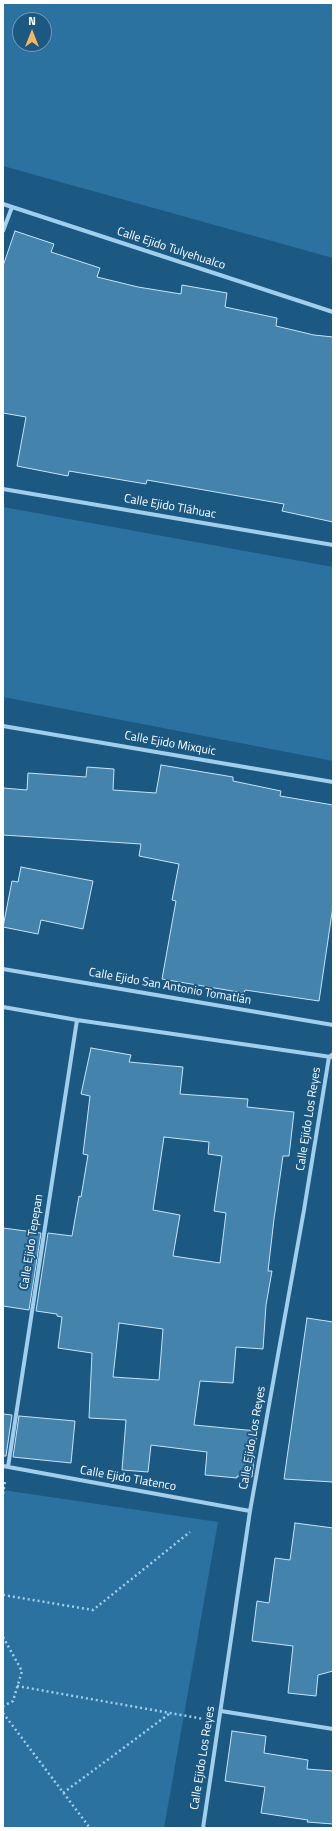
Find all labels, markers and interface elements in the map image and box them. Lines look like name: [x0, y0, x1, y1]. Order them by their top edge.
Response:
north arrow: [12, 12, 52, 52]
text: N: [28, 13, 36, 29]
street label: Calle Ejido Tulyehualco: [115, 225, 227, 273]
street label: Calle Ejido Tláhuac: [123, 492, 217, 522]
street label: Calle Ejido Mixquic: [123, 729, 217, 759]
street label: Calle Ejido San Antonio Tomatlán: [88, 966, 252, 1008]
street label: Calle Ejido Los Reyes: [294, 1066, 324, 1172]
street label: Calle Ejido Tepepan: [17, 1193, 47, 1291]
street label: Calle Ejido Los Reyes: [237, 1385, 269, 1491]
street label: Calle Ejido Tlatenco: [79, 1463, 177, 1495]
street label: Calle Ejido Los Reyes: [188, 1705, 218, 1811]

